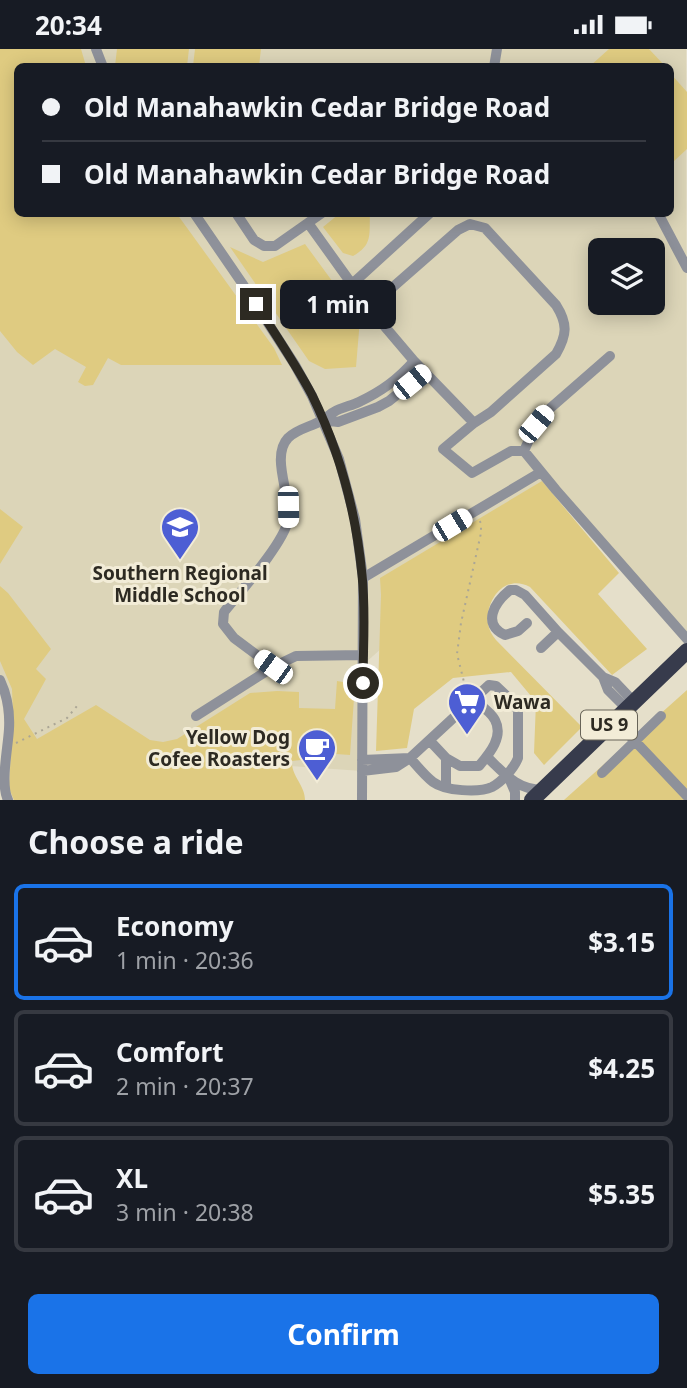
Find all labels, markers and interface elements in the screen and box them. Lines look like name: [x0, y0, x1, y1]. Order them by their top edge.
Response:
text: 20:34: [35, 7, 102, 43]
text: Old Manahawkin Cedar Bridge Road: [84, 89, 550, 125]
text: Old Manahawkin Cedar Bridge Road: [84, 156, 550, 192]
map controls: [588, 238, 665, 315]
button: layers: [588, 238, 665, 315]
callout: 1 min: [280, 279, 396, 329]
route end: [240, 288, 272, 320]
text: 1 min: [306, 288, 370, 320]
car: [390, 361, 435, 403]
car: [515, 401, 558, 447]
car: [278, 486, 299, 528]
car: [429, 505, 476, 545]
school or university icon: Southern Regional Middle School: [159, 506, 201, 561]
place label: Southern Regional Middle School: [92, 560, 268, 608]
car: [250, 646, 297, 688]
route start: [347, 667, 379, 699]
supermarket icon: Wawa: [446, 681, 488, 736]
place label: Wawa: [494, 689, 551, 715]
road number: US 9: [581, 711, 637, 739]
place label: Yellow Dog Cofee Roasters: [148, 724, 290, 772]
cafe icon: Yellow Dog Cofee Roasters: [296, 727, 338, 782]
text: Choose a ride: [28, 820, 244, 863]
text: Economy: [116, 908, 234, 944]
icon: car: [32, 911, 95, 974]
text: $3.15: [588, 924, 655, 960]
text: 1 min · 20:36: [116, 944, 254, 976]
text: Comfort: [116, 1034, 224, 1070]
icon: car: [32, 1037, 95, 1100]
text: $4.25: [588, 1050, 655, 1086]
text: 2 min · 20:37: [116, 1070, 254, 1102]
text: XL: [116, 1160, 148, 1196]
icon: car: [32, 1163, 95, 1226]
text: $5.35: [588, 1176, 655, 1212]
text: 3 min · 20:38: [116, 1196, 254, 1228]
button: Confirm: [28, 1294, 659, 1374]

